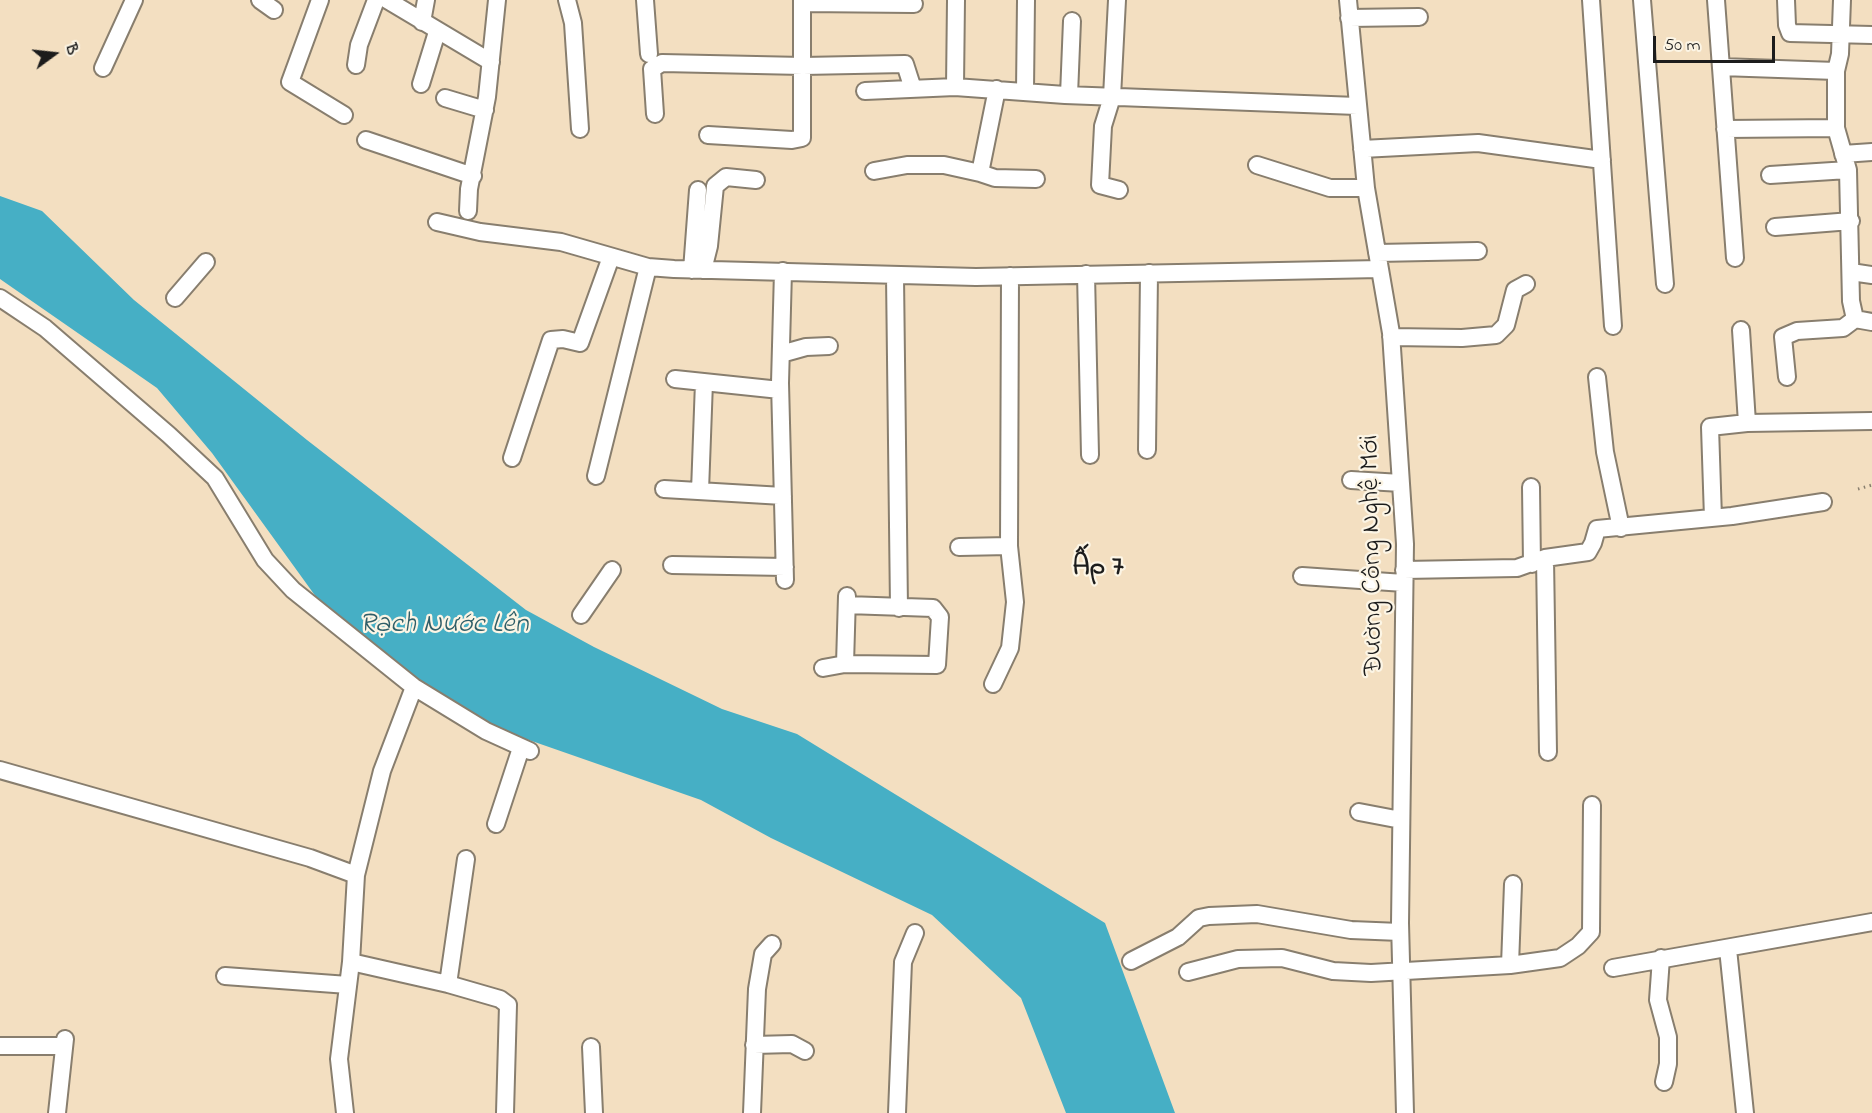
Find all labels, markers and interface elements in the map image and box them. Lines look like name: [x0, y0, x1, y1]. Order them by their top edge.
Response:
north arrow: [24, 24, 84, 84]
scale bar: [1656, 24, 1778, 62]
text: 50 m: [1664, 33, 1701, 59]
text: B: [58, 41, 84, 58]
street label: Đường Công Nghệ Mới: [1356, 434, 1392, 676]
district label: Ấp 7: [1072, 552, 1124, 586]
water label: Rạch Nước Lên: [360, 609, 528, 643]

